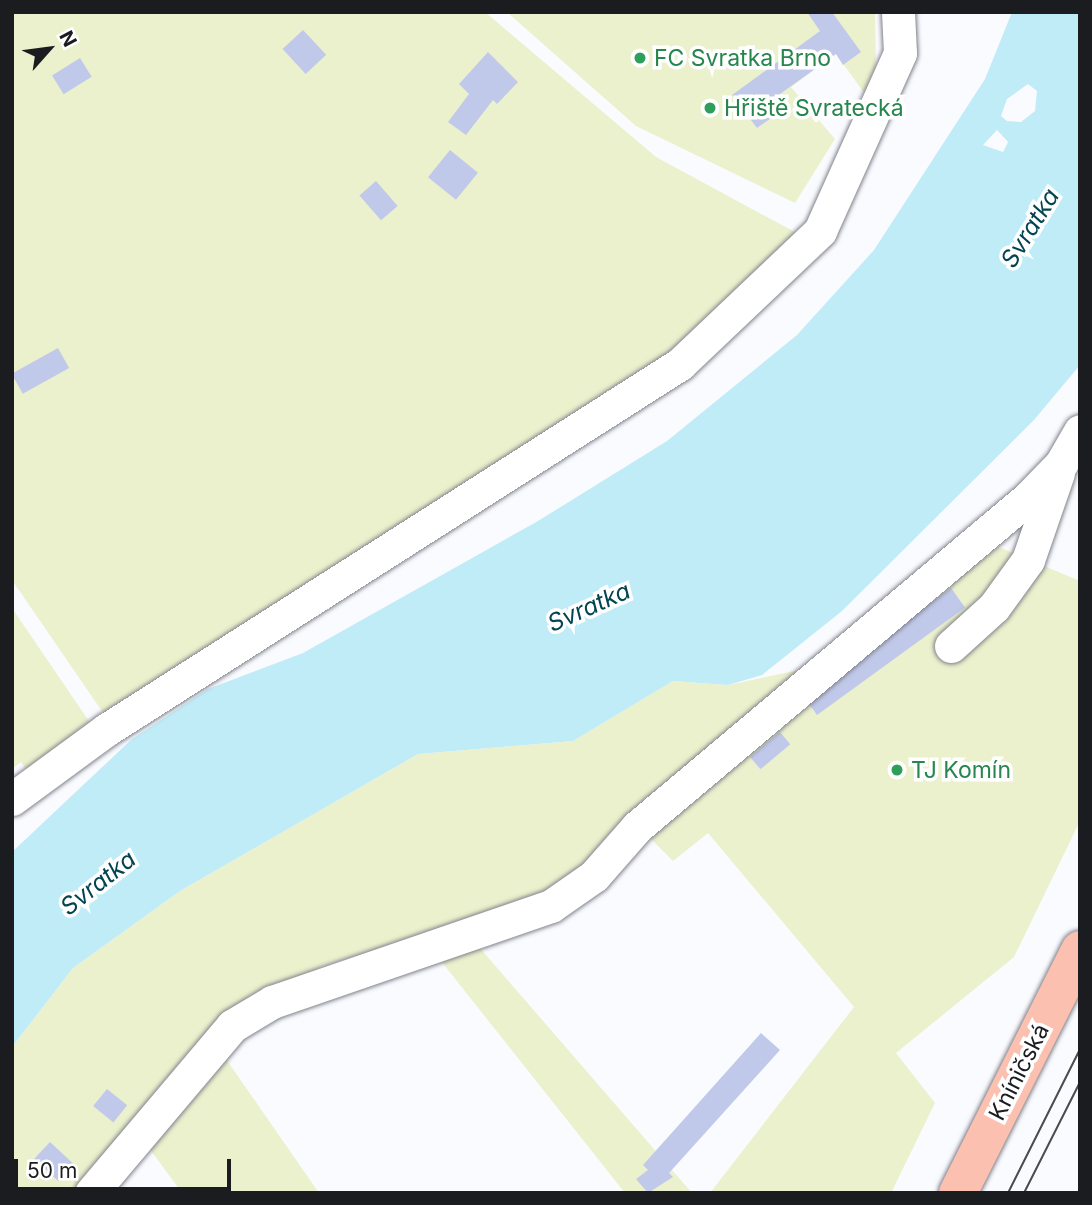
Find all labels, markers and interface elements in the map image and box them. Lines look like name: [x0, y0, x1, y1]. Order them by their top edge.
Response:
north arrow: [14, 14, 84, 84]
text: N: [54, 27, 82, 51]
place label: FC Svratka Brno: [654, 44, 831, 72]
marker: FC Svratka Brno: [632, 50, 648, 66]
place label: Hřiště Svratecká: [724, 94, 904, 122]
marker: Hřiště Svratecká: [702, 100, 718, 116]
water label: Svratka: [995, 183, 1065, 273]
water label: Svratka: [543, 576, 635, 638]
place label: TJ Komín: [911, 756, 1011, 784]
marker: TJ Komín: [889, 762, 905, 778]
water label: Svratka: [55, 845, 141, 921]
street label: Kníničská: [983, 1019, 1055, 1125]
scale bar: [18, 1146, 234, 1190]
text: 50 m: [27, 1158, 77, 1183]

